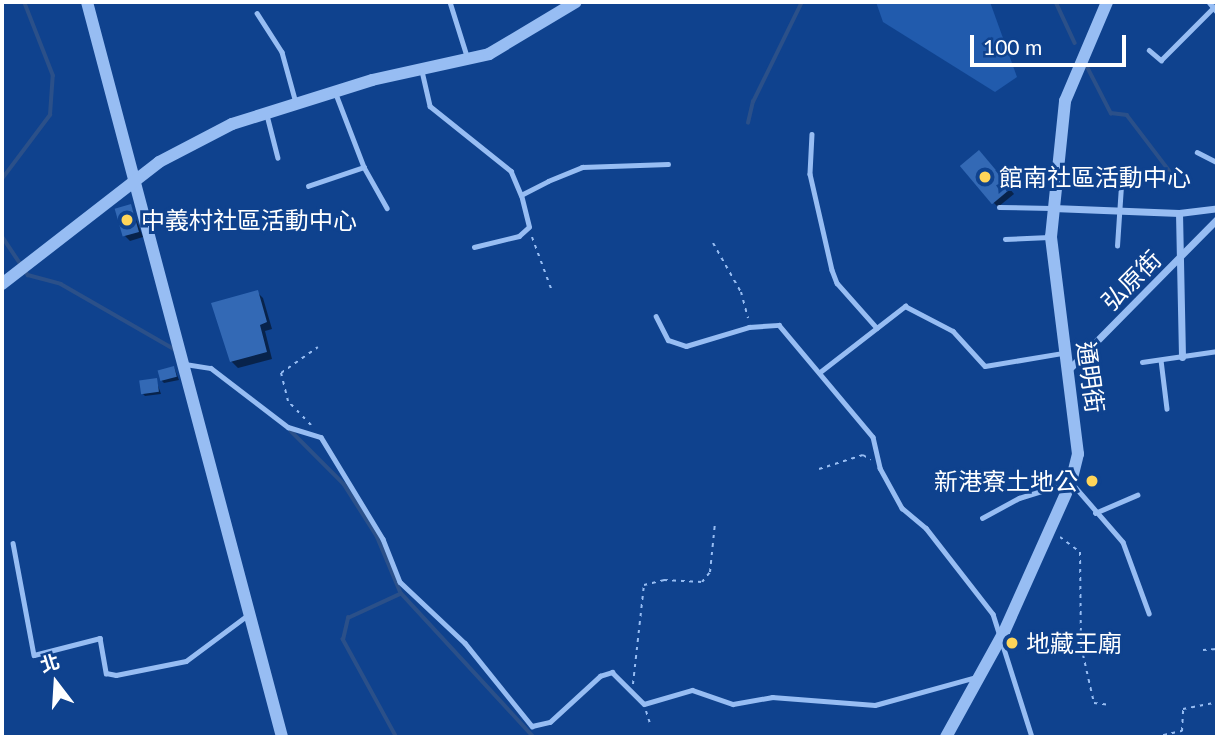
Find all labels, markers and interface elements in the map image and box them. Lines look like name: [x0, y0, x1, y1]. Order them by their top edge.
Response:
scale bar: [974, 21, 1130, 65]
text: 100 m: [983, 34, 1042, 59]
place label: 館南社區活動中心: [999, 163, 1191, 191]
marker: 館南社區活動中心: [977, 169, 993, 185]
place label: 中義村社區活動中心: [141, 206, 357, 234]
marker: 中義村社區活動中心: [119, 212, 135, 228]
street label: 弘原街: [1095, 244, 1167, 316]
street label: 通明街: [1072, 339, 1110, 415]
place label: 新港寮土地公: [934, 467, 1078, 495]
marker: 新港寮土地公: [1084, 473, 1100, 489]
place label: 地藏王廟: [1026, 629, 1122, 657]
marker: 地藏王廟: [1004, 635, 1020, 651]
north arrow: [21, 648, 91, 718]
text: 北: [37, 649, 62, 676]

